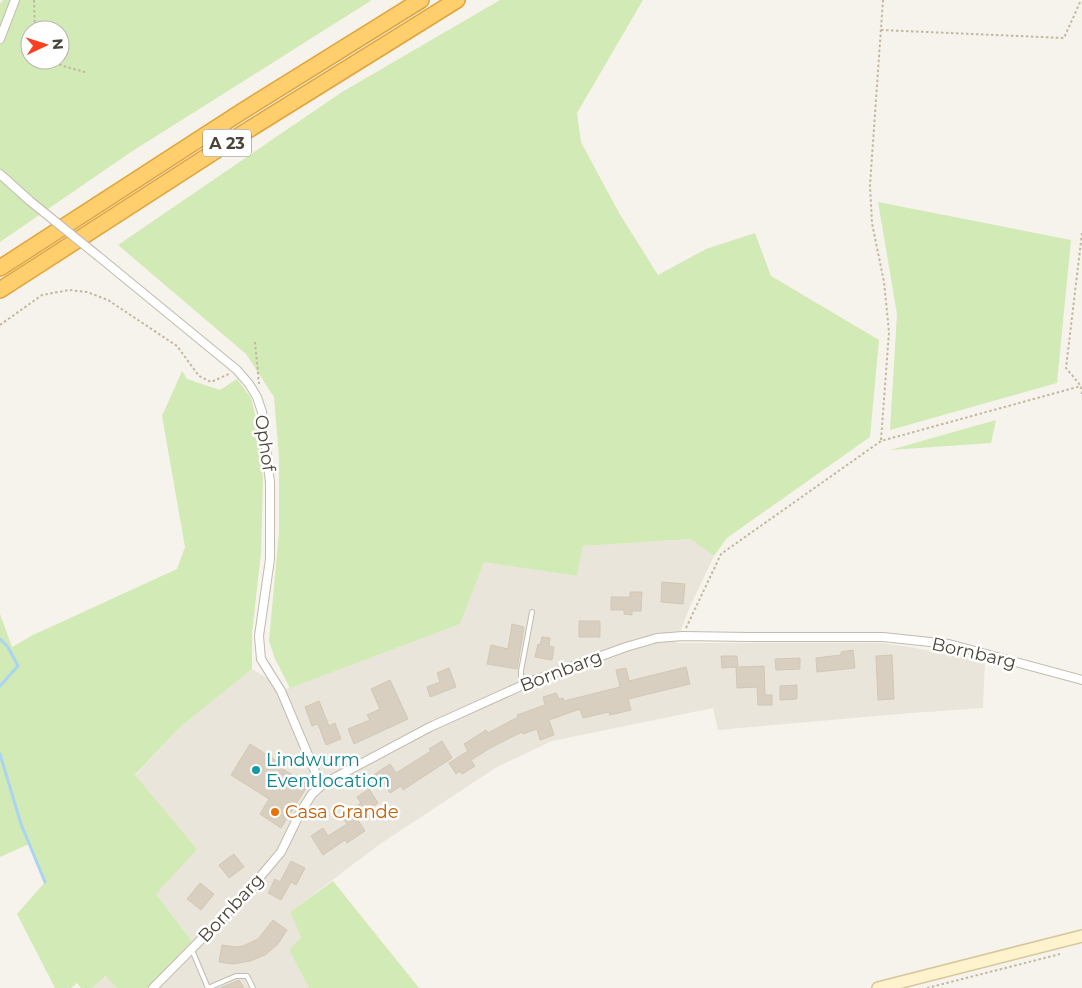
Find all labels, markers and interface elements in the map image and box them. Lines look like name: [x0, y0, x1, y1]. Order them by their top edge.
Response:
north arrow: [20, 20, 70, 70]
text: N: [49, 38, 67, 50]
road number: A 23: [203, 130, 251, 156]
street label: Ophof: [250, 413, 280, 474]
street label: Bornbarg: [930, 633, 1018, 673]
street label: Bornbarg: [517, 645, 605, 697]
place label: Lindwurm Eventlocation: [266, 749, 390, 792]
marker: Lindwurm Eventlocation: [250, 764, 262, 776]
place label: Casa Grande: [285, 801, 399, 823]
marker: Casa Grande: [269, 806, 281, 818]
street label: Bornbarg: [194, 869, 268, 947]

